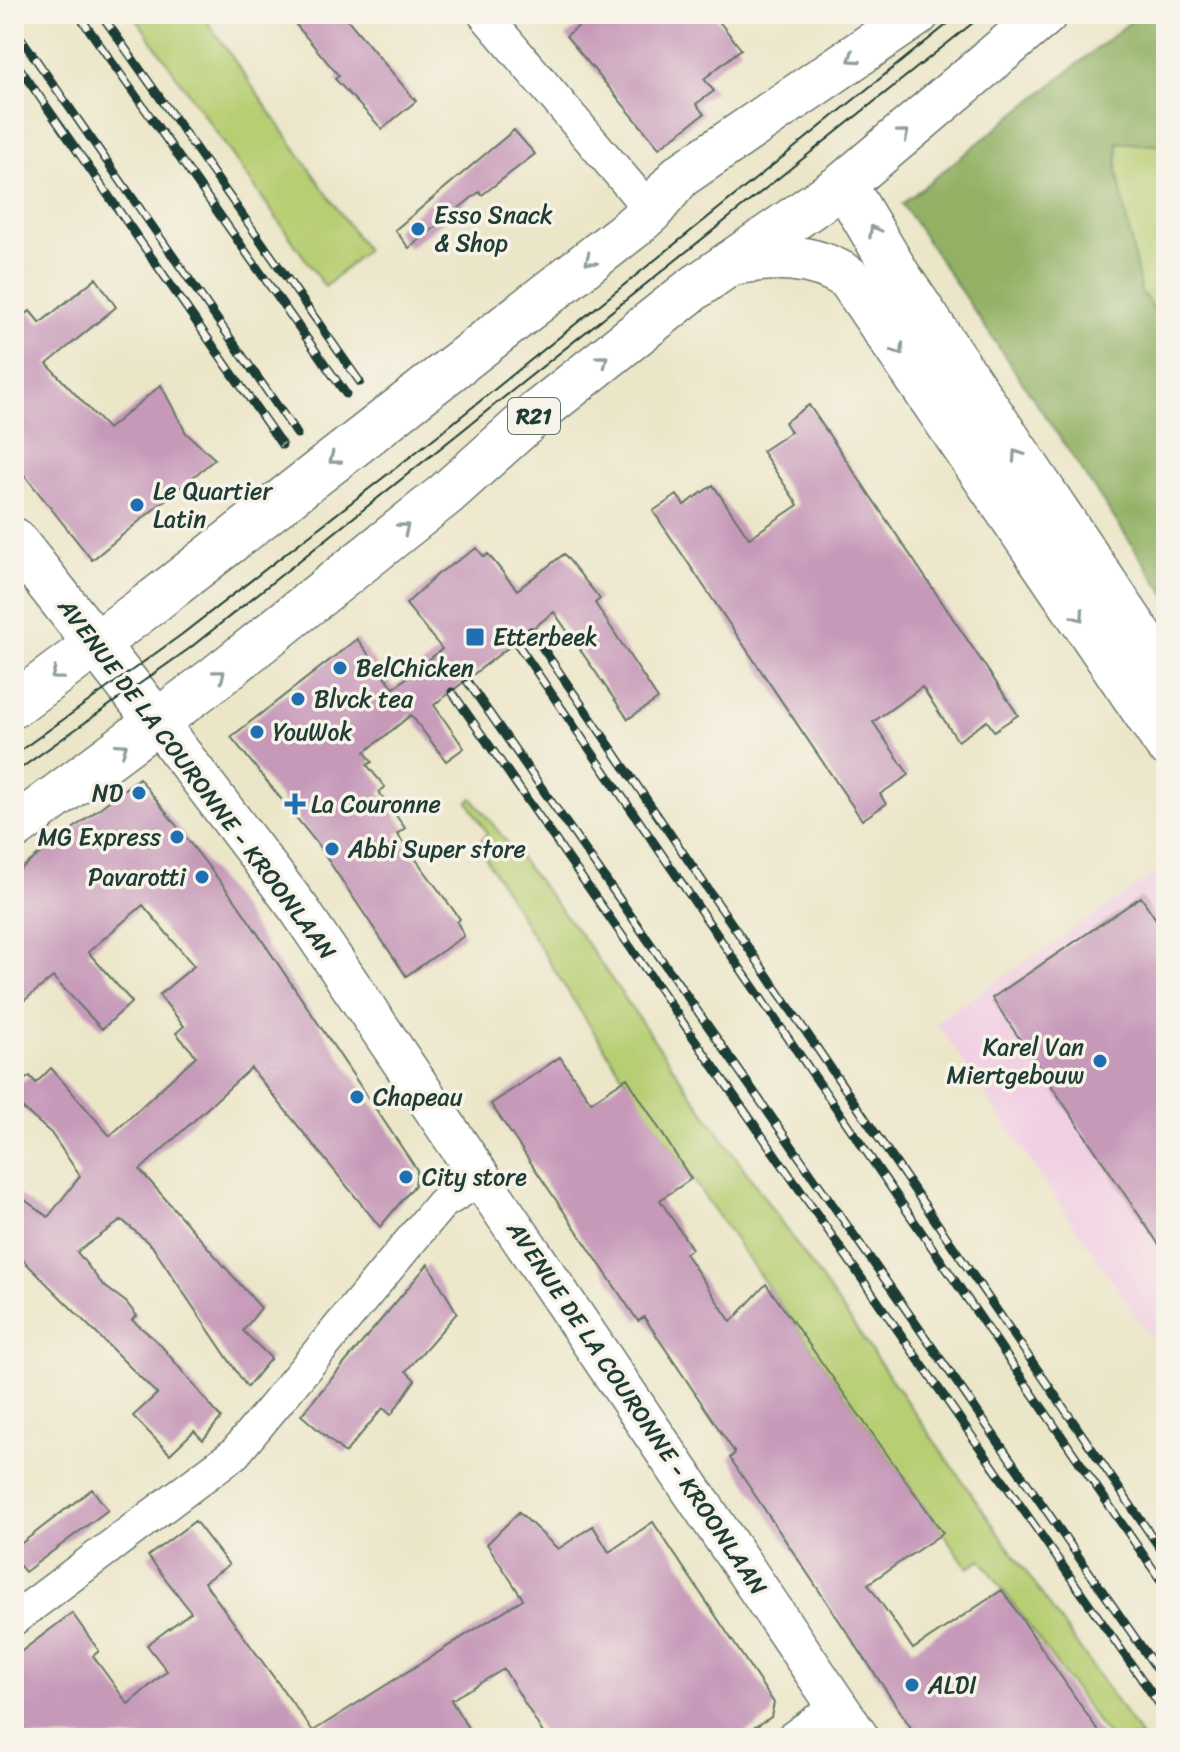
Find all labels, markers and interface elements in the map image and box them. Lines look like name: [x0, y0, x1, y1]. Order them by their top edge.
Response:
one-way arrow: [847, 48, 862, 63]
one-way arrow: [895, 129, 909, 144]
place label: Esso Snack & Shop: [434, 194, 553, 264]
marker: Esso Snack & Shop: [409, 220, 427, 238]
one-way arrow: [868, 226, 884, 240]
one-way arrow: [584, 250, 599, 264]
one-way arrow: [889, 342, 904, 356]
one-way arrow: [594, 356, 609, 370]
road number: R21: [508, 398, 560, 434]
one-way arrow: [328, 449, 343, 463]
one-way arrow: [1012, 449, 1027, 464]
place label: Le Quartier Latin: [153, 470, 273, 540]
marker: Le Quartier Latin: [128, 496, 146, 514]
one-way arrow: [395, 523, 410, 537]
street label: AVENUE DE LA COURONNE - KROONLAAN: [46, 588, 348, 969]
one-way arrow: [1069, 608, 1084, 622]
place label: Etterbeek: [493, 616, 598, 658]
marker: Etterbeek: [464, 626, 486, 648]
place label: BelChicken: [356, 647, 474, 689]
marker: BelChicken: [331, 659, 349, 677]
one-way arrow: [50, 665, 64, 679]
one-way arrow: [211, 670, 226, 684]
place label: Blvck tea: [314, 678, 414, 720]
marker: Blvck tea: [289, 690, 307, 708]
place label: YouWok: [273, 711, 352, 753]
marker: YouWok: [248, 723, 266, 741]
one-way arrow: [113, 743, 127, 758]
place label: ND: [92, 772, 124, 814]
place label: La Couronne: [311, 783, 441, 825]
marker: ND: [130, 784, 148, 802]
marker: La Couronne: [286, 795, 304, 813]
place label: MG Express: [38, 816, 161, 858]
marker: MG Express: [168, 828, 186, 846]
place label: Abbi Super store: [347, 828, 526, 870]
marker: Abbi Super store: [323, 840, 341, 858]
place label: Pavarotti: [88, 856, 187, 898]
marker: Pavarotti: [193, 868, 211, 886]
place label: Karel Van Miertgebouw: [947, 1026, 1084, 1096]
marker: Karel Van Miertgebouw: [1091, 1052, 1109, 1070]
place label: Chapeau: [373, 1076, 463, 1118]
marker: Chapeau: [348, 1088, 366, 1106]
place label: City store: [422, 1156, 527, 1198]
marker: City store: [397, 1168, 415, 1186]
street label: AVENUE DE LA COURONNE - KROONLAAN: [495, 1211, 779, 1604]
place label: ALDI: [927, 1664, 977, 1706]
marker: ALDI: [903, 1676, 921, 1694]

